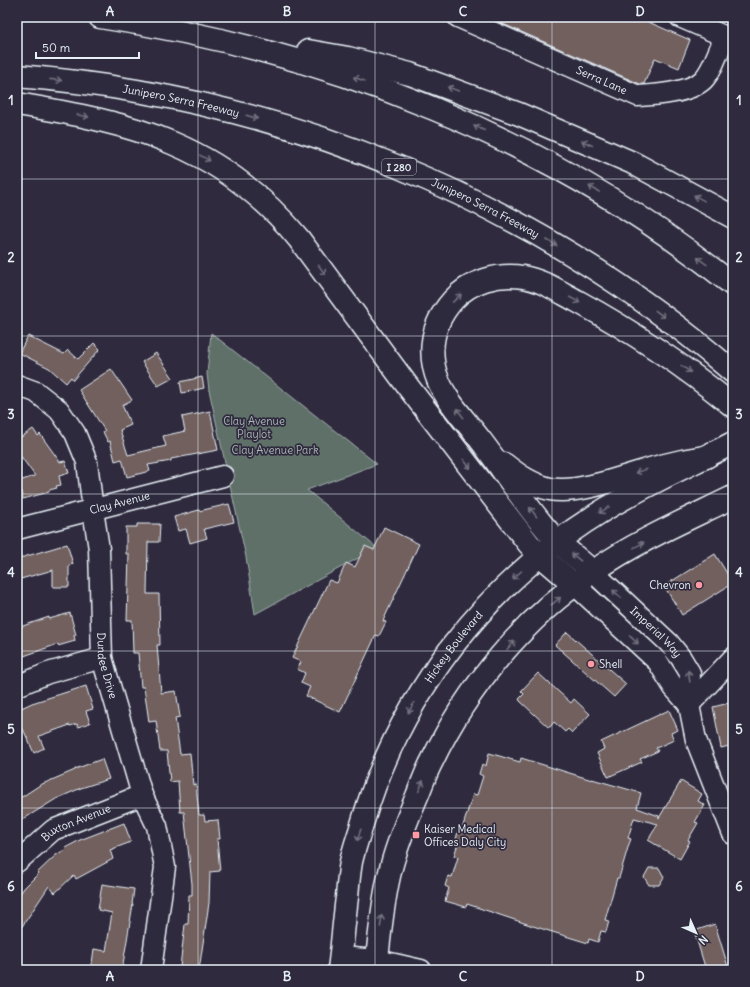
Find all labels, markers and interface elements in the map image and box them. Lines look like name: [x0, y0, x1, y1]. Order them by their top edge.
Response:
text: A: [106, 3, 115, 20]
text: B: [283, 3, 292, 20]
text: C: [459, 3, 468, 20]
text: D: [635, 3, 645, 20]
scale bar: [36, 34, 139, 60]
text: 50 m: [42, 40, 71, 55]
street label: Serra Lane: [574, 63, 630, 97]
one-way arrow: [353, 75, 365, 83]
one-way arrow: [49, 76, 62, 83]
street label: Junipero Serra Freeway: [122, 82, 241, 120]
one-way arrow: [448, 85, 460, 93]
text: 1: [8, 92, 14, 109]
text: 1: [736, 92, 742, 109]
one-way arrow: [76, 113, 89, 121]
one-way arrow: [245, 114, 258, 121]
one-way arrow: [473, 124, 485, 131]
one-way arrow: [581, 139, 593, 146]
one-way arrow: [199, 155, 211, 163]
road number: I 280: [382, 159, 416, 175]
street label: Junipero Serra Freeway: [429, 175, 542, 241]
one-way arrow: [588, 185, 600, 193]
one-way arrow: [693, 194, 705, 202]
one-way arrow: [546, 239, 558, 247]
text: 2: [7, 249, 15, 266]
text: 2: [735, 249, 743, 266]
one-way arrow: [697, 257, 708, 265]
one-way arrow: [318, 265, 326, 276]
one-way arrow: [451, 294, 461, 303]
one-way arrow: [569, 297, 581, 305]
one-way arrow: [655, 310, 666, 318]
one-way arrow: [680, 365, 691, 373]
text: 3: [7, 406, 15, 423]
text: 3: [735, 406, 743, 423]
one-way arrow: [456, 408, 464, 419]
park label: Clay Avenue Playlot: [223, 414, 285, 441]
park label: Clay Avenue Park: [231, 443, 319, 457]
one-way arrow: [463, 458, 472, 469]
one-way arrow: [634, 468, 647, 476]
street label: Clay Avenue: [88, 488, 151, 517]
one-way arrow: [598, 506, 610, 514]
one-way arrow: [529, 507, 538, 518]
one-way arrow: [633, 540, 645, 548]
one-way arrow: [571, 552, 581, 561]
text: 4: [7, 564, 15, 581]
text: 4: [735, 564, 743, 581]
one-way arrow: [512, 571, 523, 580]
place label: Chevron: [649, 578, 691, 592]
marker: Chevron: [694, 580, 704, 590]
one-way arrow: [612, 589, 622, 598]
one-way arrow: [551, 596, 561, 605]
street label: Imperial Way: [627, 603, 685, 660]
street label: Hickey Boulevard: [422, 608, 486, 685]
street label: Dundee Drive: [94, 632, 121, 700]
one-way arrow: [629, 636, 640, 645]
one-way arrow: [506, 640, 515, 650]
place label: Shell: [599, 657, 622, 671]
marker: Shell: [586, 659, 596, 669]
one-way arrow: [685, 669, 693, 682]
one-way arrow: [406, 702, 414, 714]
text: 5: [7, 721, 15, 738]
text: 5: [735, 721, 743, 738]
one-way arrow: [418, 781, 425, 793]
street label: Buxton Avenue: [38, 801, 113, 844]
place label: Kaiser Medical Offices Daly City: [424, 822, 506, 849]
one-way arrow: [355, 828, 362, 841]
marker: Kaiser Medical Offices Daly City: [411, 830, 421, 840]
text: 6: [7, 878, 15, 895]
text: 6: [735, 878, 743, 895]
north arrow: [676, 913, 716, 953]
one-way arrow: [377, 915, 384, 928]
text: N: [695, 932, 711, 948]
text: A: [106, 968, 115, 985]
text: B: [283, 968, 292, 985]
text: C: [459, 968, 468, 985]
text: D: [635, 968, 645, 985]

